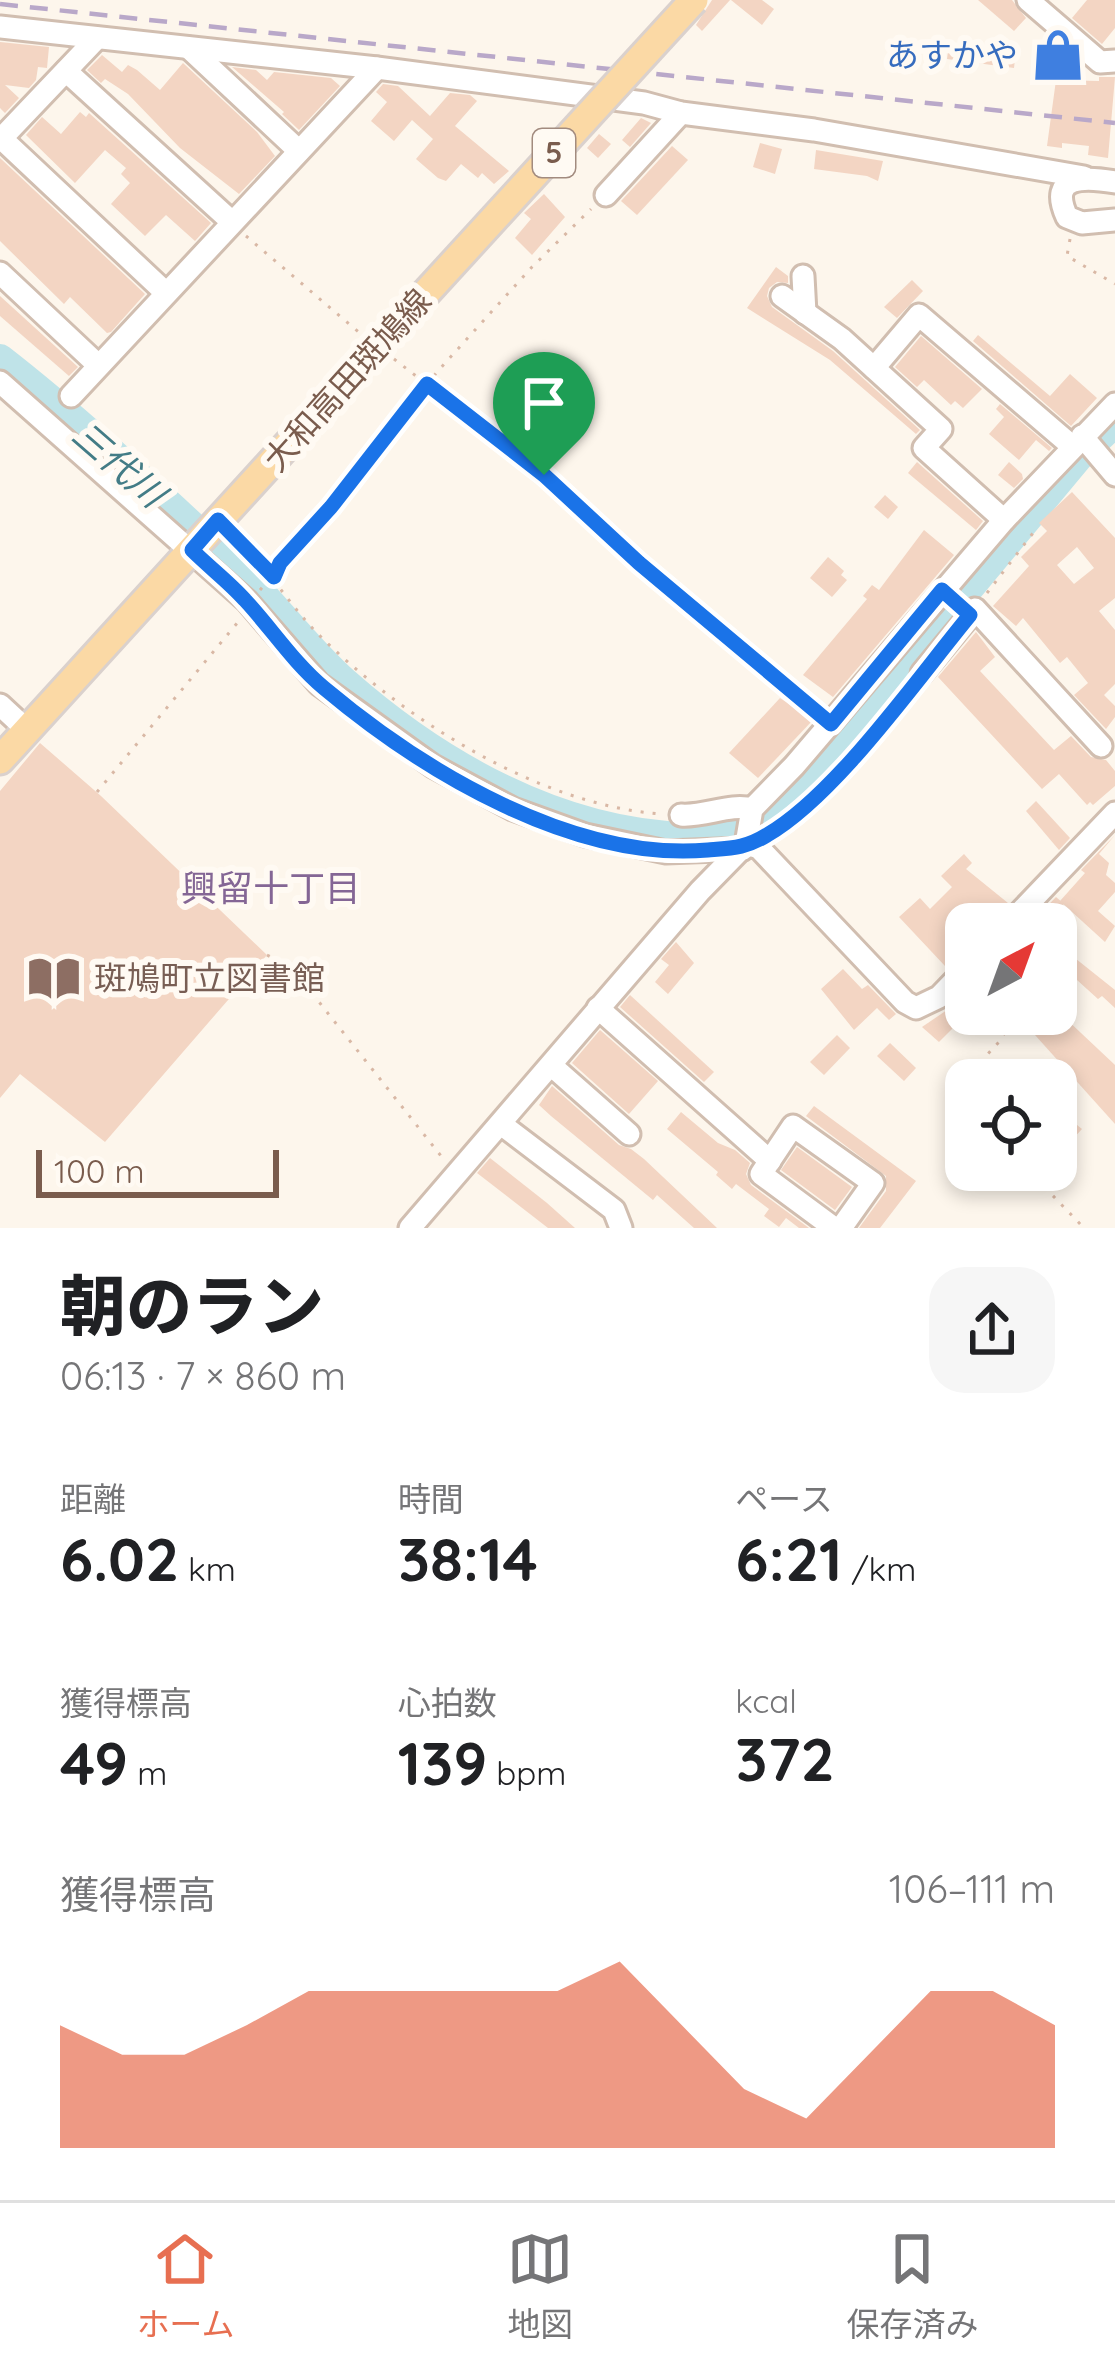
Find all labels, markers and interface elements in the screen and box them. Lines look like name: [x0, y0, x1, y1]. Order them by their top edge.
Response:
shop icon: あすかや: [1029, 26, 1087, 84]
place label: あすかや: [886, 34, 1018, 75]
road number: 5: [533, 129, 575, 177]
street label: 大和高田斑鳩線: [254, 280, 439, 479]
pin: [493, 352, 595, 475]
icon: arrive: [511, 370, 577, 436]
water label: 三代川: [64, 411, 178, 519]
district label: 興留十丁目: [181, 865, 361, 910]
north arrow: [945, 903, 1077, 1035]
map controls: [945, 903, 1077, 1191]
library icon: 斑鳩町立図書館: [25, 949, 83, 1007]
place label: 斑鳩町立図書館: [94, 957, 325, 998]
button: locate: [945, 1059, 1077, 1191]
scale bar: [36, 1144, 279, 1197]
text: 100 m: [54, 1150, 145, 1191]
text: 朝のラン: [60, 1264, 324, 1347]
button: share: [929, 1267, 1055, 1393]
text: 06:13 · 7 × 860 m: [60, 1351, 346, 1400]
text: 距離: [60, 1478, 126, 1519]
text: 時間: [398, 1478, 464, 1519]
text: ペース: [735, 1478, 833, 1519]
text: 6.02: [60, 1521, 179, 1596]
text: 38:14: [398, 1521, 538, 1596]
text: 6:21: [735, 1521, 842, 1596]
text: km: [179, 1548, 236, 1589]
text: /km: [842, 1548, 916, 1589]
text: kcal: [735, 1680, 797, 1721]
text: 獲得標高: [60, 1682, 192, 1723]
text: 心拍数: [398, 1682, 497, 1723]
text: 372: [735, 1721, 835, 1796]
text: 49: [60, 1725, 128, 1800]
text: 139: [398, 1725, 487, 1800]
text: m: [128, 1752, 167, 1793]
text: bpm: [487, 1752, 566, 1793]
text: 106–111 m: [889, 1864, 1055, 1913]
text: 獲得標高: [60, 1870, 216, 1919]
tab: ホーム: [136, 2226, 235, 2346]
tab: 地図: [507, 2226, 573, 2346]
tab: 保存済み: [846, 2226, 978, 2346]

